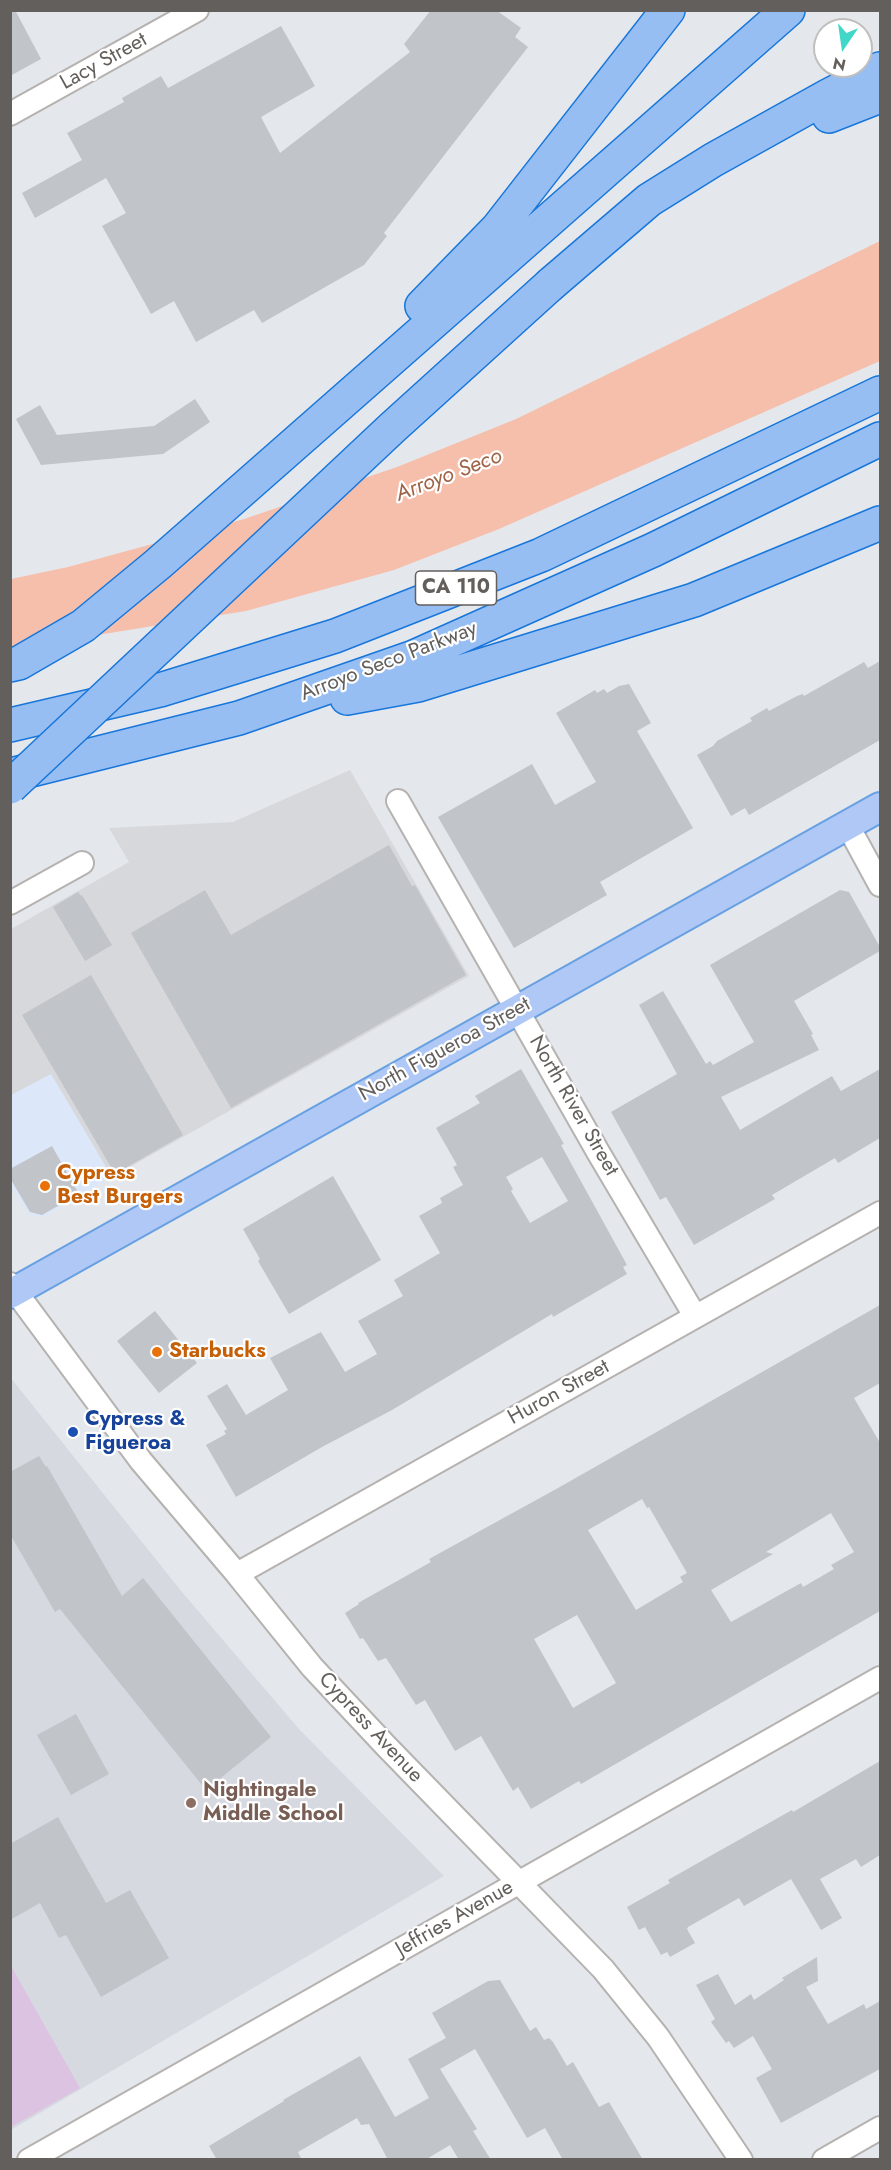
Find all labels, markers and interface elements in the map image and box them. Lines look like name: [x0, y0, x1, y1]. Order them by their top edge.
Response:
north arrow: [813, 18, 873, 78]
street label: Lacy Street: [56, 28, 152, 96]
text: N: [831, 51, 848, 77]
water label: Arroyo Seco: [392, 444, 506, 508]
road number: CA 110: [416, 571, 496, 605]
street label: Arroyo Seco Parkway: [297, 617, 481, 707]
street label: North Figueroa Street: [355, 992, 535, 1108]
street label: North River Street: [523, 1031, 623, 1181]
place label: Cypress Best Burgers: [57, 1161, 183, 1211]
marker: Cypress Best Burgers: [38, 1179, 52, 1193]
place label: Starbucks: [169, 1339, 266, 1365]
marker: Starbucks: [150, 1345, 164, 1359]
street label: Huron Street: [504, 1355, 614, 1431]
place label: Cypress & Figueroa: [85, 1407, 185, 1457]
marker: Cypress & Figueroa: [66, 1425, 80, 1439]
street label: Cypress Avenue: [312, 1668, 428, 1788]
place label: Nightingale Middle School: [203, 1778, 343, 1828]
marker: Nightingale Middle School: [184, 1796, 198, 1810]
street label: Jeffries Avenue: [392, 1875, 518, 1963]

